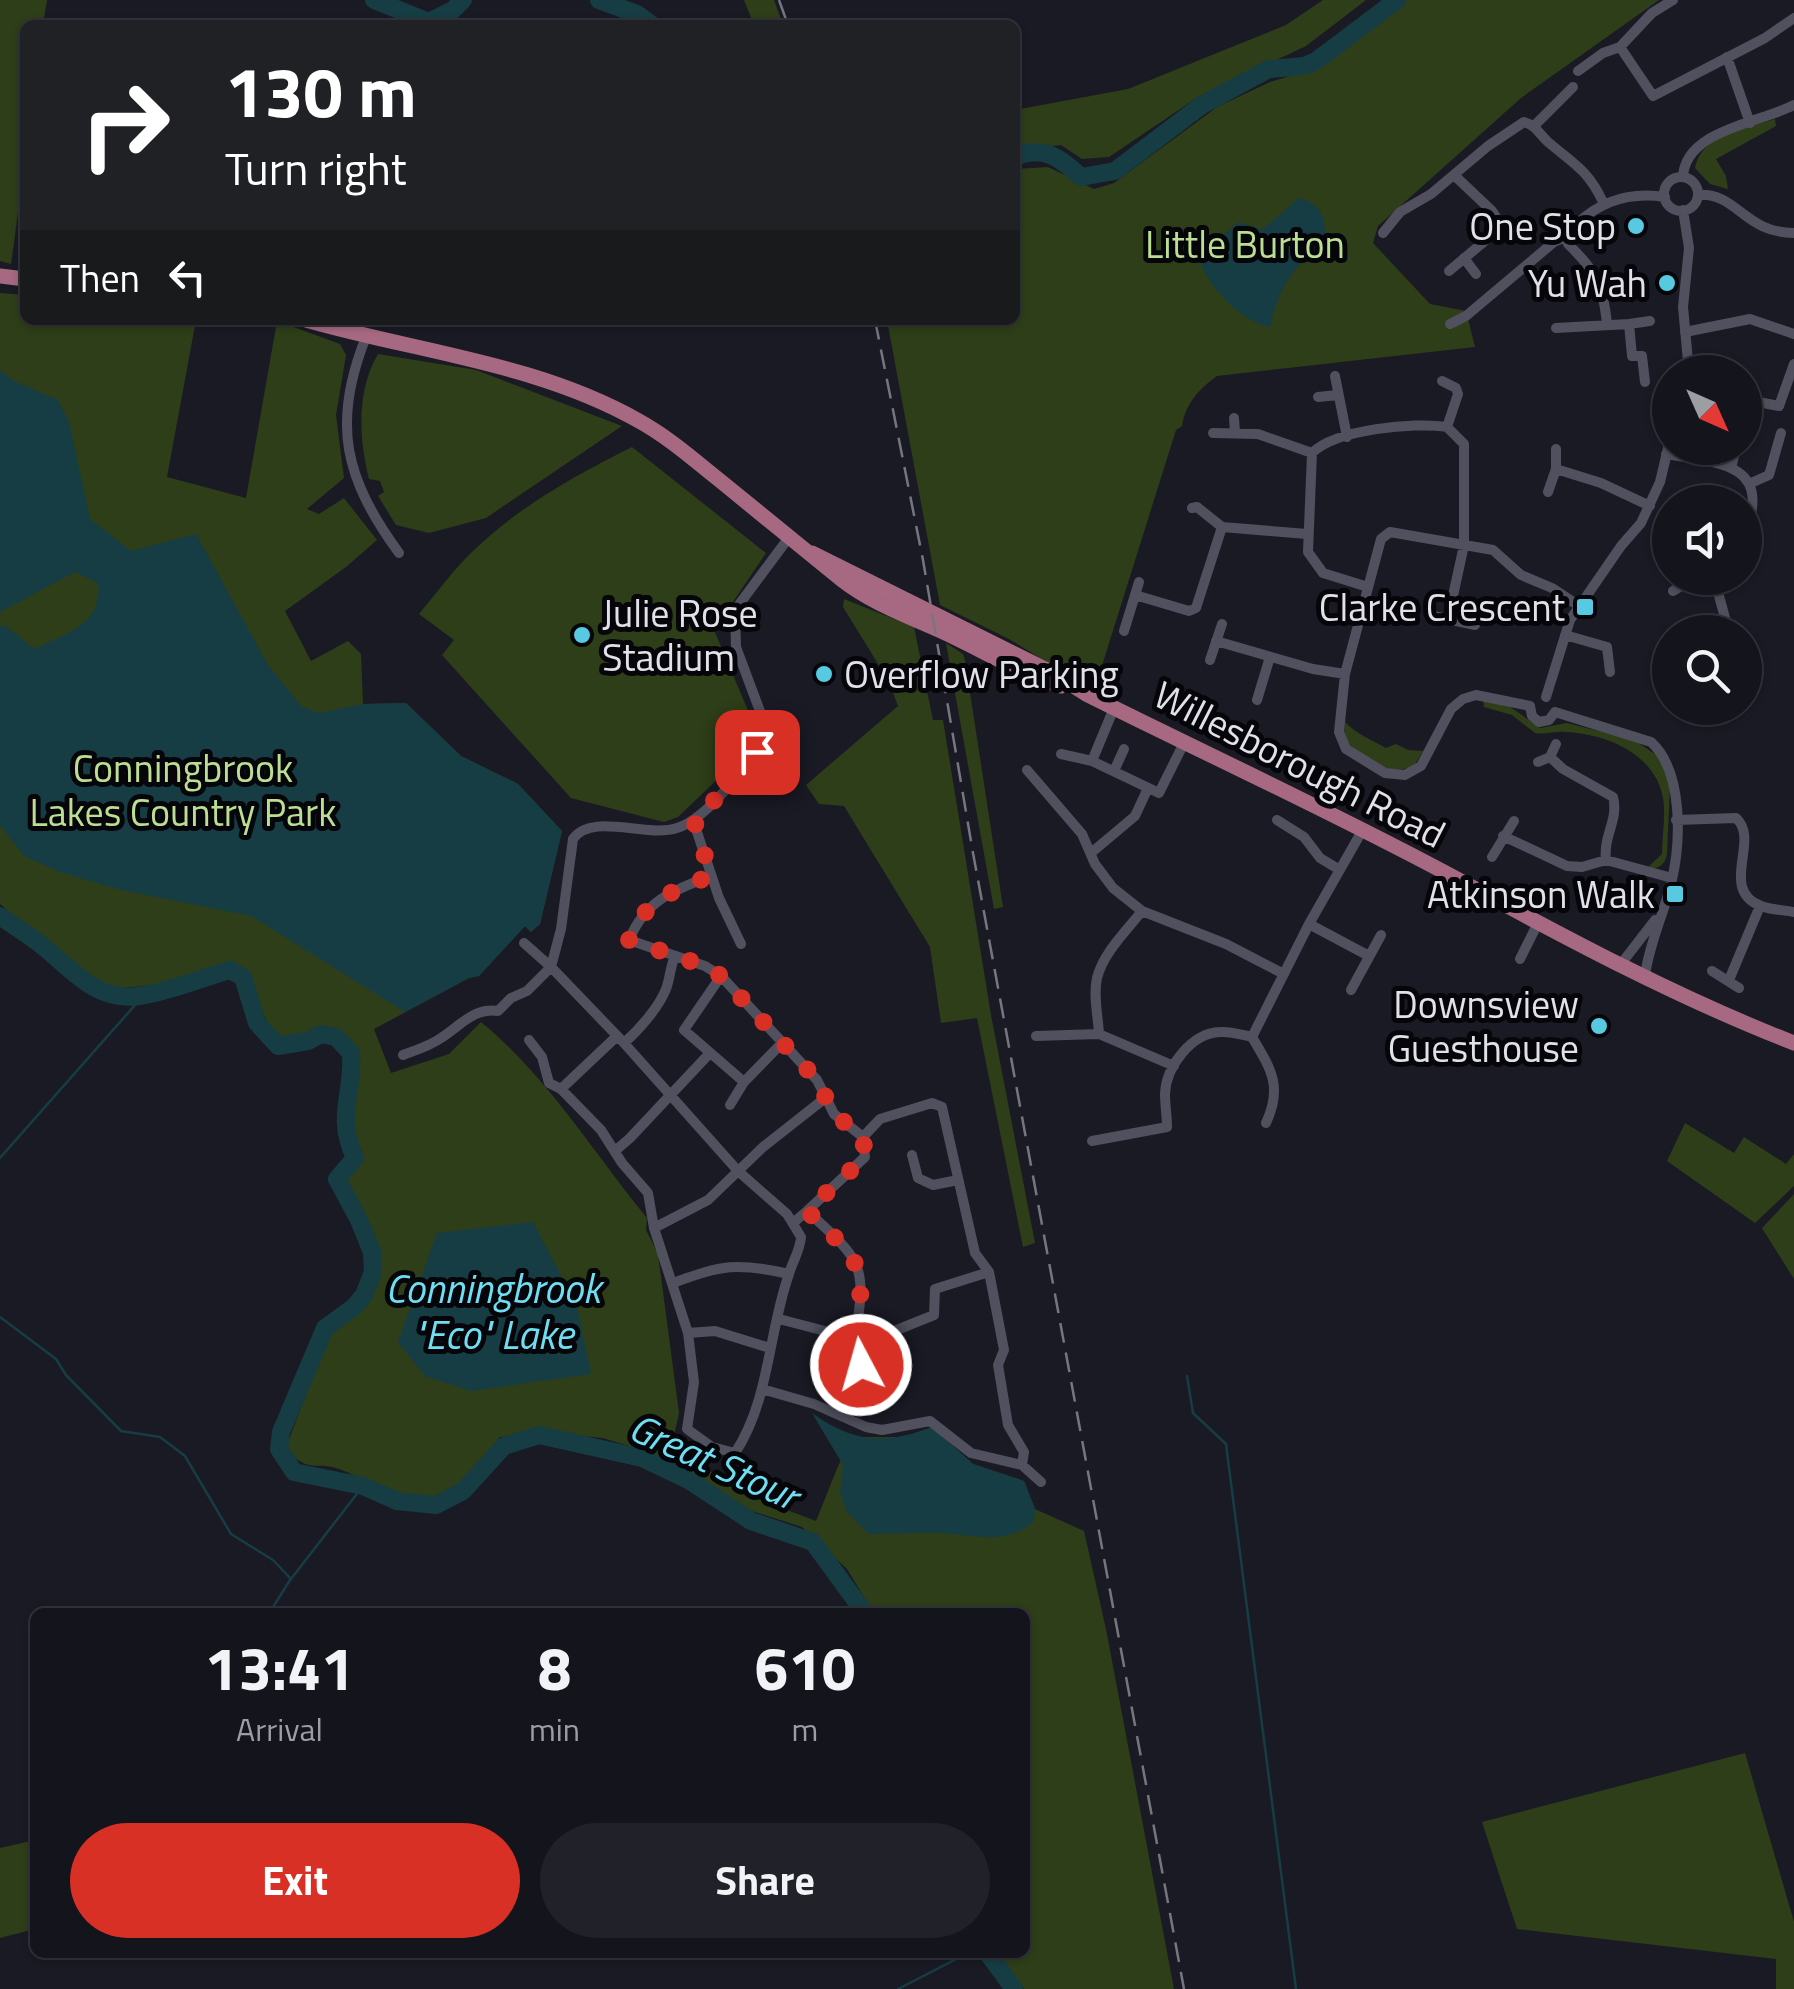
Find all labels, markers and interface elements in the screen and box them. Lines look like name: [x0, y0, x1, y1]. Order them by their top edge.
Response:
text: 130 m: [225, 38, 417, 144]
icon: right: [60, 60, 190, 190]
text: Turn right: [225, 134, 407, 202]
place label: One Stop: [1469, 197, 1616, 255]
park label: Little Burton: [1145, 215, 1345, 273]
marker: One Stop: [1625, 215, 1647, 237]
text: Then: [60, 249, 140, 307]
icon: left: [160, 250, 215, 305]
place label: Yu Wah: [1528, 254, 1647, 312]
marker: Yu Wah: [1656, 272, 1678, 294]
north arrow: [1652, 355, 1762, 465]
map controls: [1652, 355, 1762, 725]
button: sound: [1652, 485, 1762, 595]
place label: Clarke Crescent: [1319, 578, 1565, 636]
place label: Julie Rose Stadium: [602, 584, 758, 686]
marker: Clarke Crescent: [1574, 596, 1596, 618]
button: search: [1652, 615, 1762, 725]
marker: Julie Rose Stadium: [571, 624, 593, 646]
place label: Overflow Parking: [844, 645, 1119, 703]
marker: Overflow Parking: [813, 663, 835, 685]
street label: Willesborough Road: [1144, 666, 1456, 862]
pin: [715, 710, 800, 795]
icon: arrive: [730, 725, 785, 780]
park label: Conningbrook Lakes Country Park: [30, 739, 336, 841]
place label: Atkinson Walk: [1427, 865, 1655, 923]
marker: Atkinson Walk: [1664, 883, 1686, 905]
place label: Downsview Guesthouse: [1388, 975, 1579, 1077]
marker: Downsview Guesthouse: [1588, 1015, 1610, 1037]
water label: Conningbrook "Eco" Lake: [385, 1258, 605, 1365]
position arrow: [809, 1313, 913, 1417]
water label: Great Stour: [619, 1397, 813, 1527]
text: 13:41: [205, 1622, 354, 1713]
text: 8: [538, 1622, 571, 1713]
text: 610: [755, 1622, 855, 1713]
text: Arrival: [236, 1705, 323, 1753]
text: min: [529, 1705, 580, 1753]
text: m: [792, 1705, 818, 1753]
button: Exit: [70, 1823, 520, 1938]
button: Share: [540, 1823, 990, 1938]

